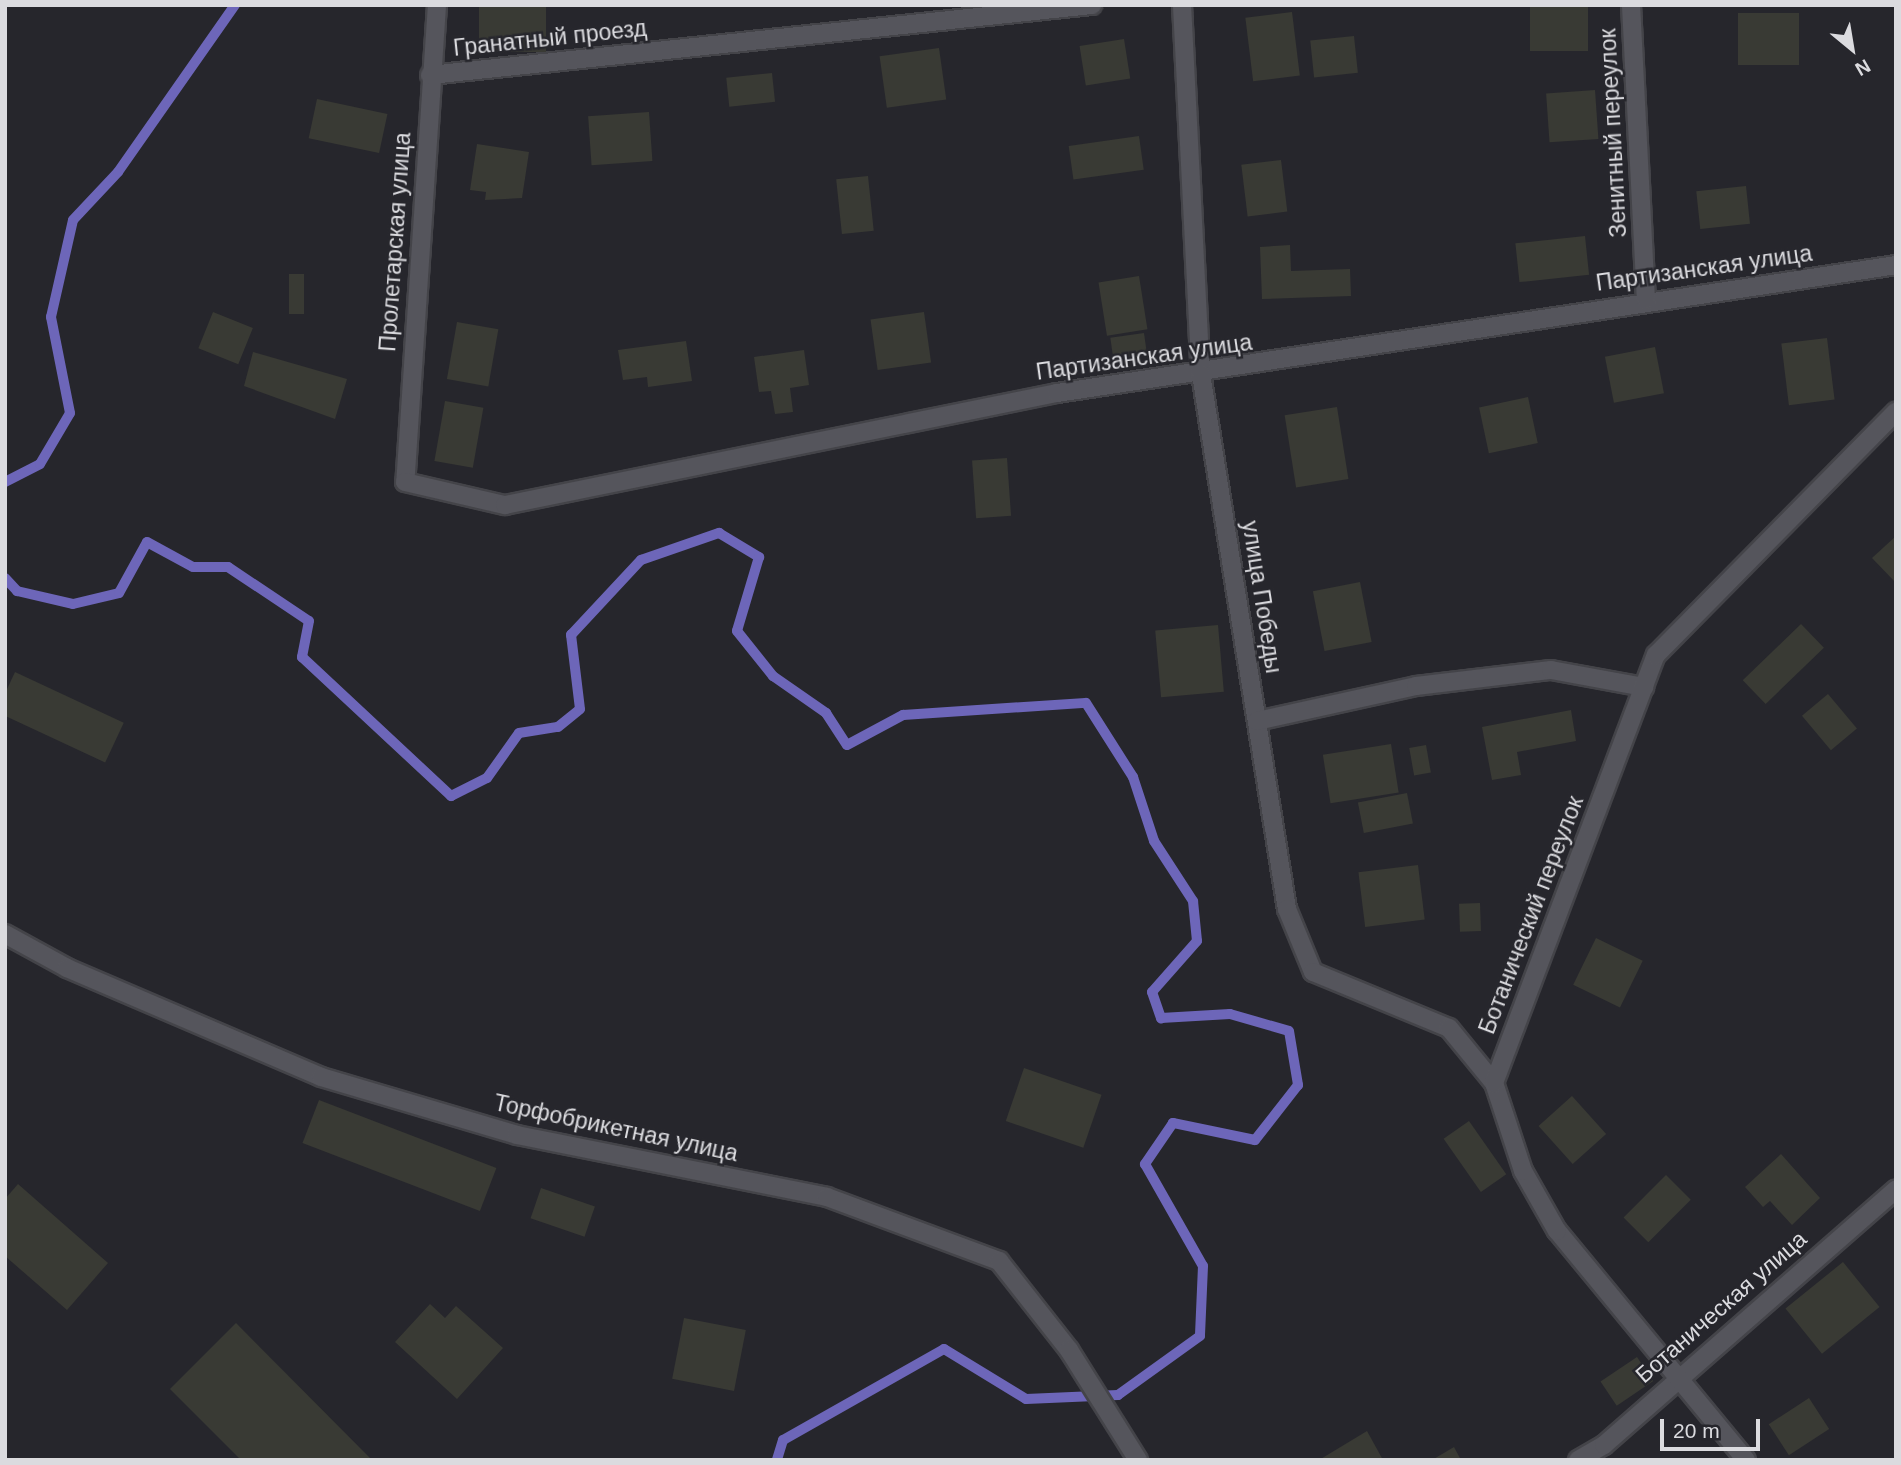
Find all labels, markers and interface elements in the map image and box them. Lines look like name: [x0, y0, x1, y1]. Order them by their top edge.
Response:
street label: Гранатный проезд: [452, 14, 648, 62]
north arrow: [1817, 14, 1887, 84]
street label: Зенитный переулок: [1594, 28, 1632, 238]
text: N: [1852, 55, 1874, 80]
street label: Пролетарская улица: [374, 131, 416, 353]
street label: Партизанская улица: [1594, 239, 1814, 297]
street label: Партизанская улица: [1034, 328, 1254, 386]
street label: улица Победы: [1236, 519, 1288, 675]
street label: Ботанический переулок: [1473, 792, 1589, 1038]
street label: Торфобрикетная улица: [491, 1089, 741, 1167]
street label: Ботаническая улица: [1630, 1225, 1812, 1389]
scale bar: [1663, 1406, 1763, 1450]
text: 20 m: [1673, 1419, 1720, 1442]

